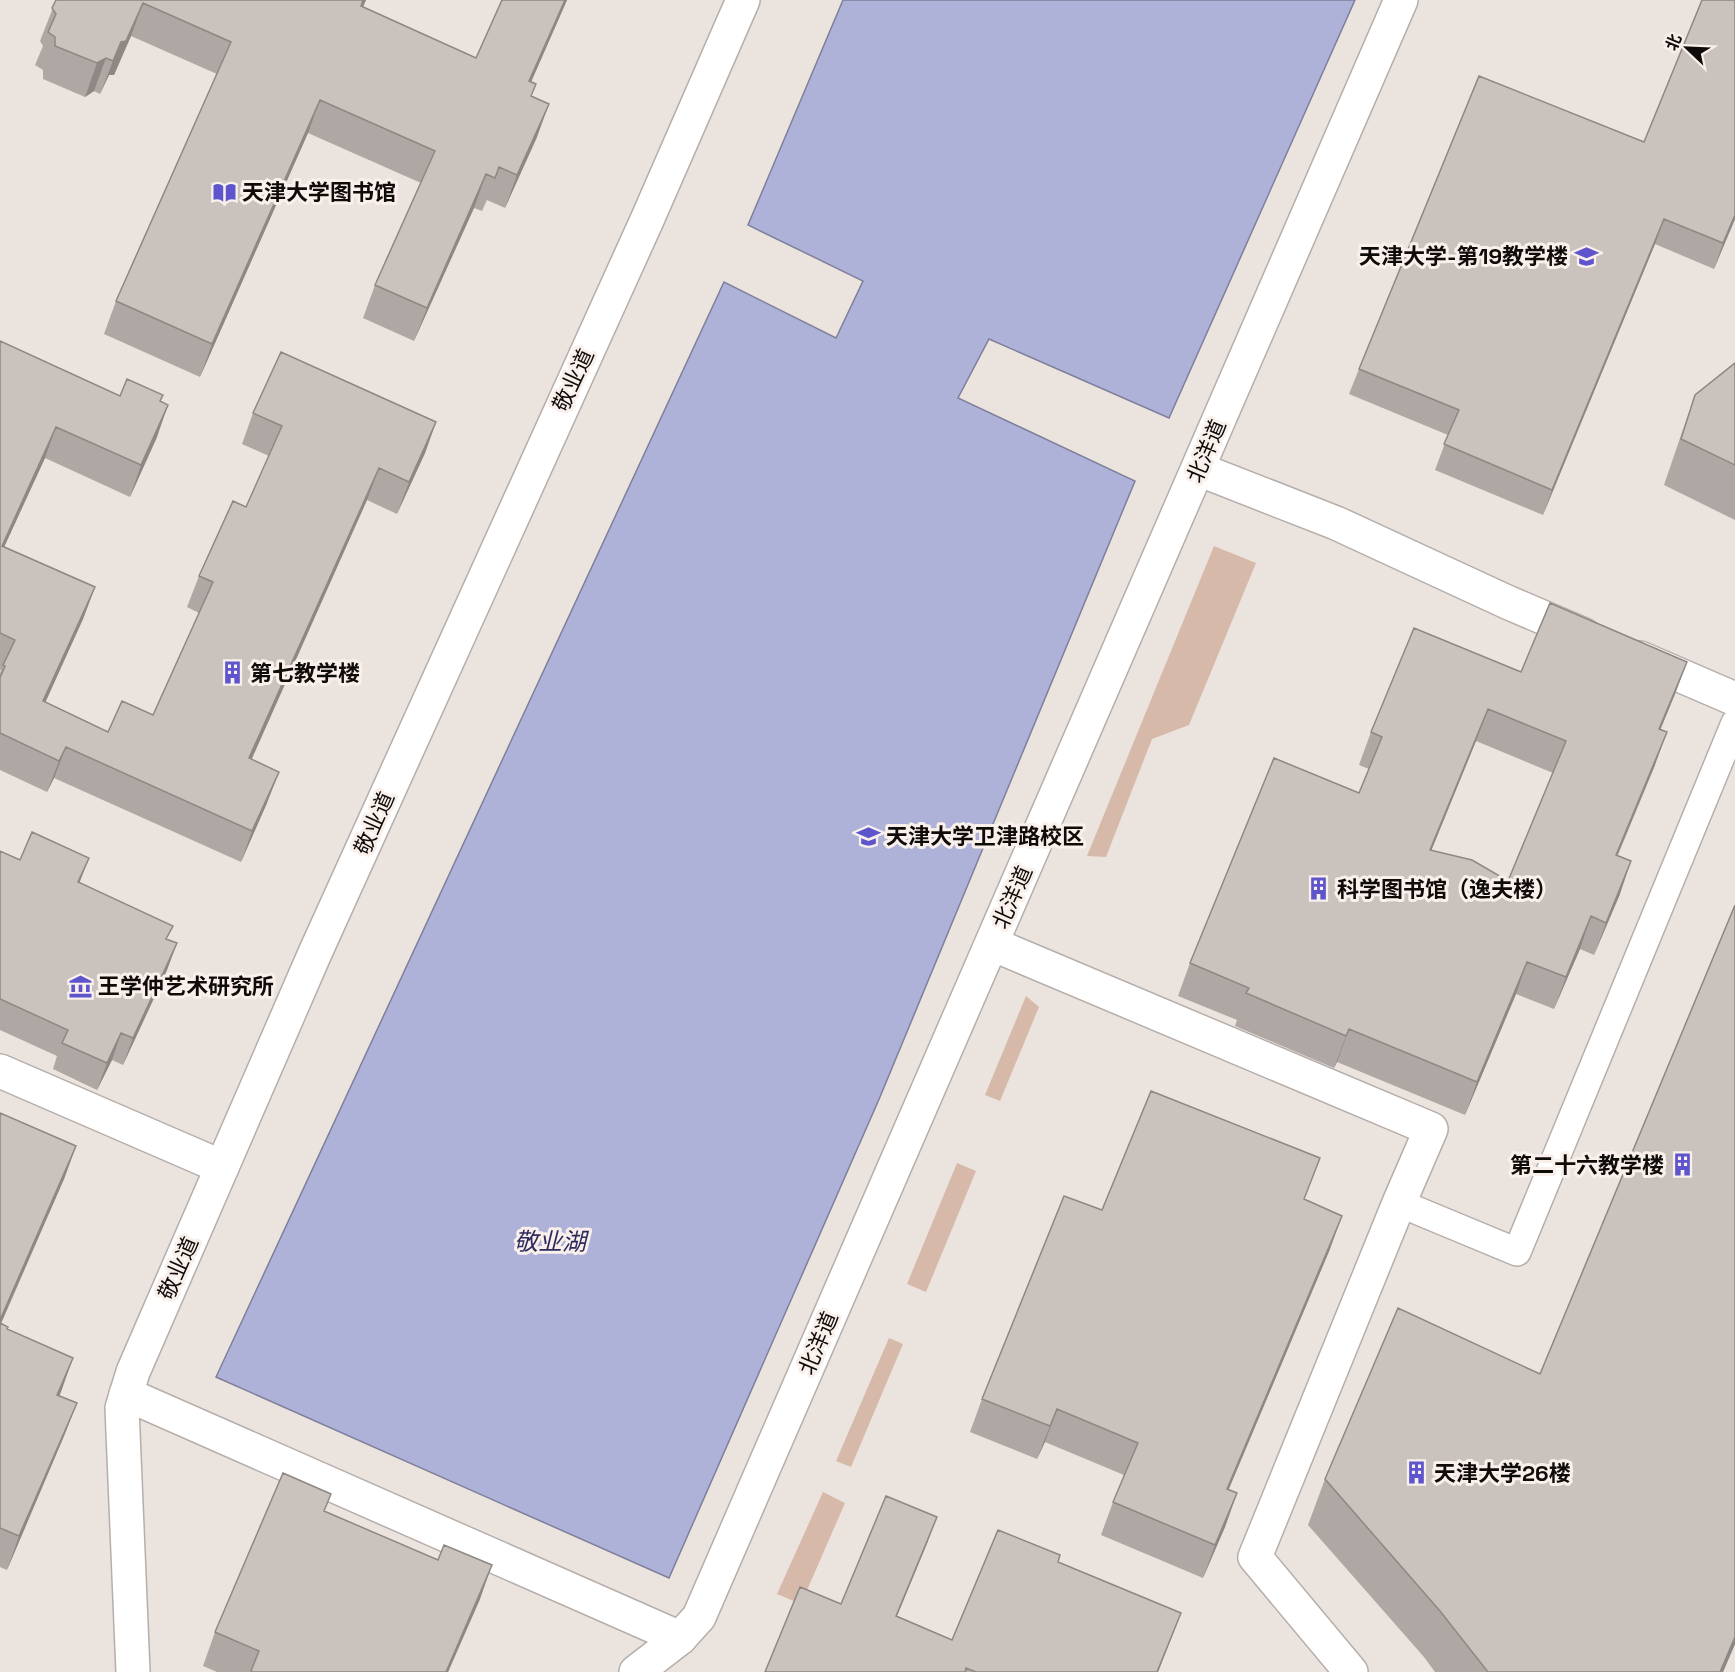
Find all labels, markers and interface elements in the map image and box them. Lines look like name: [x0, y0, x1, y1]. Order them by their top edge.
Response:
north arrow: [1657, 18, 1717, 78]
text: 北: [1661, 31, 1686, 54]
place label: 天津大学图书馆: [242, 178, 396, 206]
library icon: 天津大学图书馆: [211, 179, 237, 205]
place label: 天津大学-第19教学楼: [1359, 242, 1568, 270]
school or university icon: 天津大学-第19教学楼: [1573, 243, 1599, 269]
street label: 敬业道: [546, 344, 600, 416]
street label: 北洋道: [1180, 415, 1232, 487]
place label: 第七教学楼: [250, 659, 360, 687]
building icon: 第七教学楼: [219, 660, 245, 686]
street label: 敬业道: [348, 787, 400, 859]
place label: 天津大学卫津路校区: [886, 822, 1084, 850]
school or university icon: 天津大学卫津路校区: [855, 823, 881, 849]
street label: 北洋道: [986, 861, 1038, 933]
place label: 科学图书馆（逸夫楼）: [1337, 875, 1557, 903]
building icon: 科学图书馆（逸夫楼）: [1306, 876, 1332, 902]
place label: 王学仲艺术研究所: [98, 972, 274, 1000]
museum icon: 王学仲艺术研究所: [67, 973, 93, 999]
place label: 第二十六教学楼: [1510, 1151, 1664, 1179]
building icon: 第二十六教学楼: [1669, 1152, 1695, 1178]
water label: 敬业湖: [514, 1226, 590, 1257]
street label: 敬业道: [152, 1232, 204, 1304]
street label: 北洋道: [792, 1307, 844, 1379]
place label: 天津大学26楼: [1434, 1459, 1571, 1487]
building icon: 天津大学26楼: [1403, 1460, 1429, 1486]

